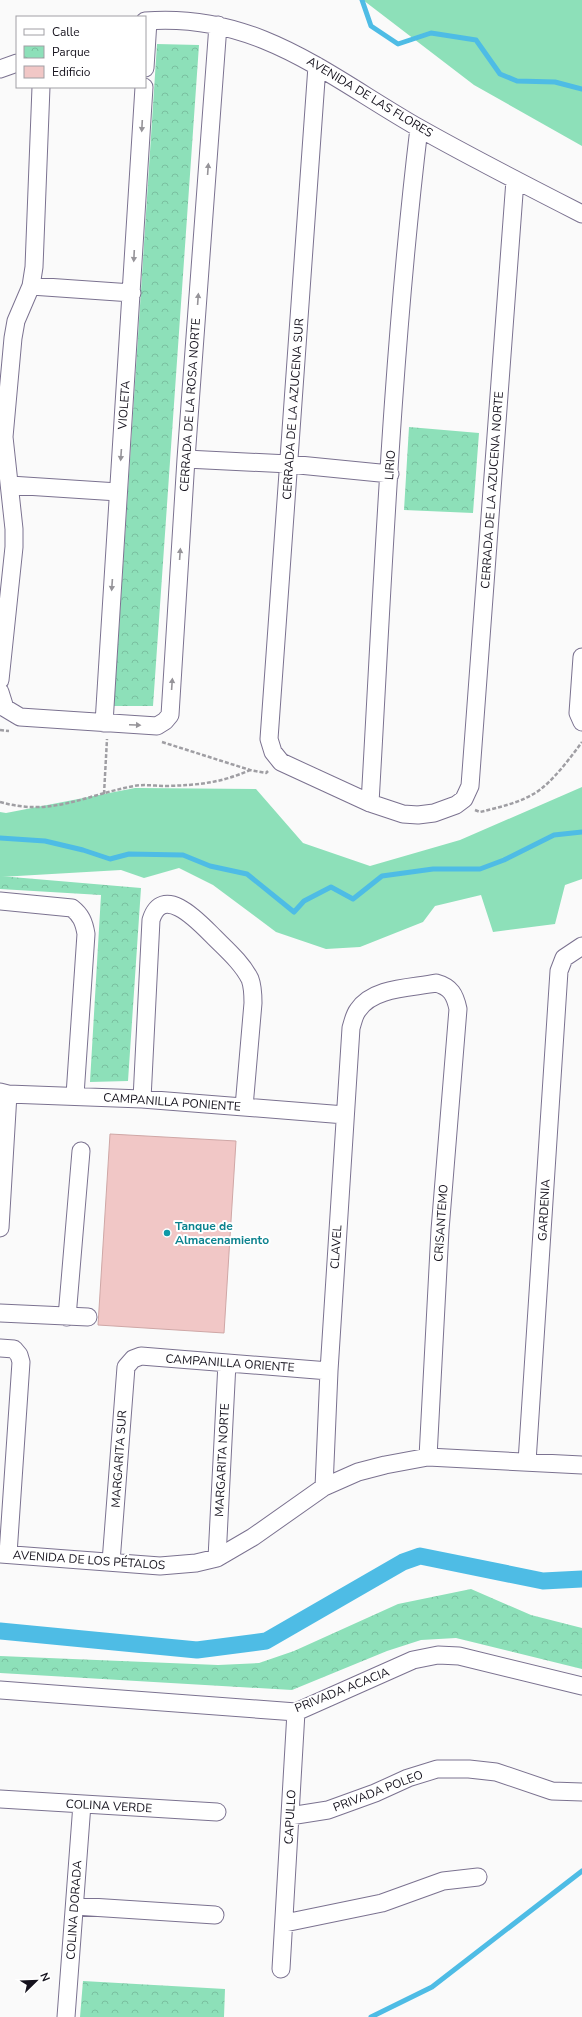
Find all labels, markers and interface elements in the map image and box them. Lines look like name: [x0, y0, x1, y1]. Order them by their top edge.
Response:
legend: [16, 16, 146, 88]
text: Calle: [52, 24, 80, 40]
text: Parque: [52, 44, 90, 60]
street label: AVENIDA DE LAS FLORES: [304, 53, 436, 141]
text: Edificio: [52, 64, 91, 80]
one-way arrow: [138, 120, 145, 132]
one-way arrow: [204, 163, 211, 175]
one-way arrow: [131, 250, 137, 263]
one-way arrow: [195, 293, 202, 305]
street label: CERRADA DE LA ROSA NORTE: [176, 318, 204, 492]
street label: CERRADA DE LA AZUCENA SUR: [279, 318, 307, 500]
street label: VIOLETA: [114, 380, 134, 431]
street label: CERRADA DE LA AZUCENA NORTE: [477, 391, 507, 589]
one-way arrow: [117, 449, 124, 461]
street label: LIRIO: [381, 450, 399, 480]
one-way arrow: [177, 548, 184, 560]
one-way arrow: [109, 579, 116, 591]
one-way arrow: [168, 678, 175, 690]
one-way arrow: [129, 721, 141, 728]
street label: CAMPANILLA PONIENTE: [103, 1089, 241, 1115]
street label: GARDENIA: [534, 1178, 554, 1241]
street label: CRISANTEMO: [430, 1184, 452, 1262]
place label: Tanque de Almacenamiento: [175, 1218, 269, 1248]
street label: CLAVEL: [326, 1224, 346, 1270]
marker: Tanque de Almacenamiento: [162, 1228, 172, 1238]
street label: CAMPANILLA ORIENTE: [165, 1351, 295, 1375]
street label: MARGARITA NORTE: [211, 1403, 233, 1517]
street label: MARGARITA SUR: [108, 1410, 130, 1508]
street label: AVENIDA DE LOS PÉTALOS: [12, 1547, 166, 1573]
street label: PRIVADA ACACIA: [292, 1664, 392, 1716]
street label: PRIVADA POLEO: [331, 1767, 425, 1815]
street label: CAPULLO: [281, 1789, 299, 1845]
street label: COLINA VERDE: [65, 1796, 153, 1816]
street label: COLINA DORADA: [63, 1860, 85, 1960]
north arrow: [16, 1961, 56, 2001]
text: N: [36, 1971, 53, 1984]

